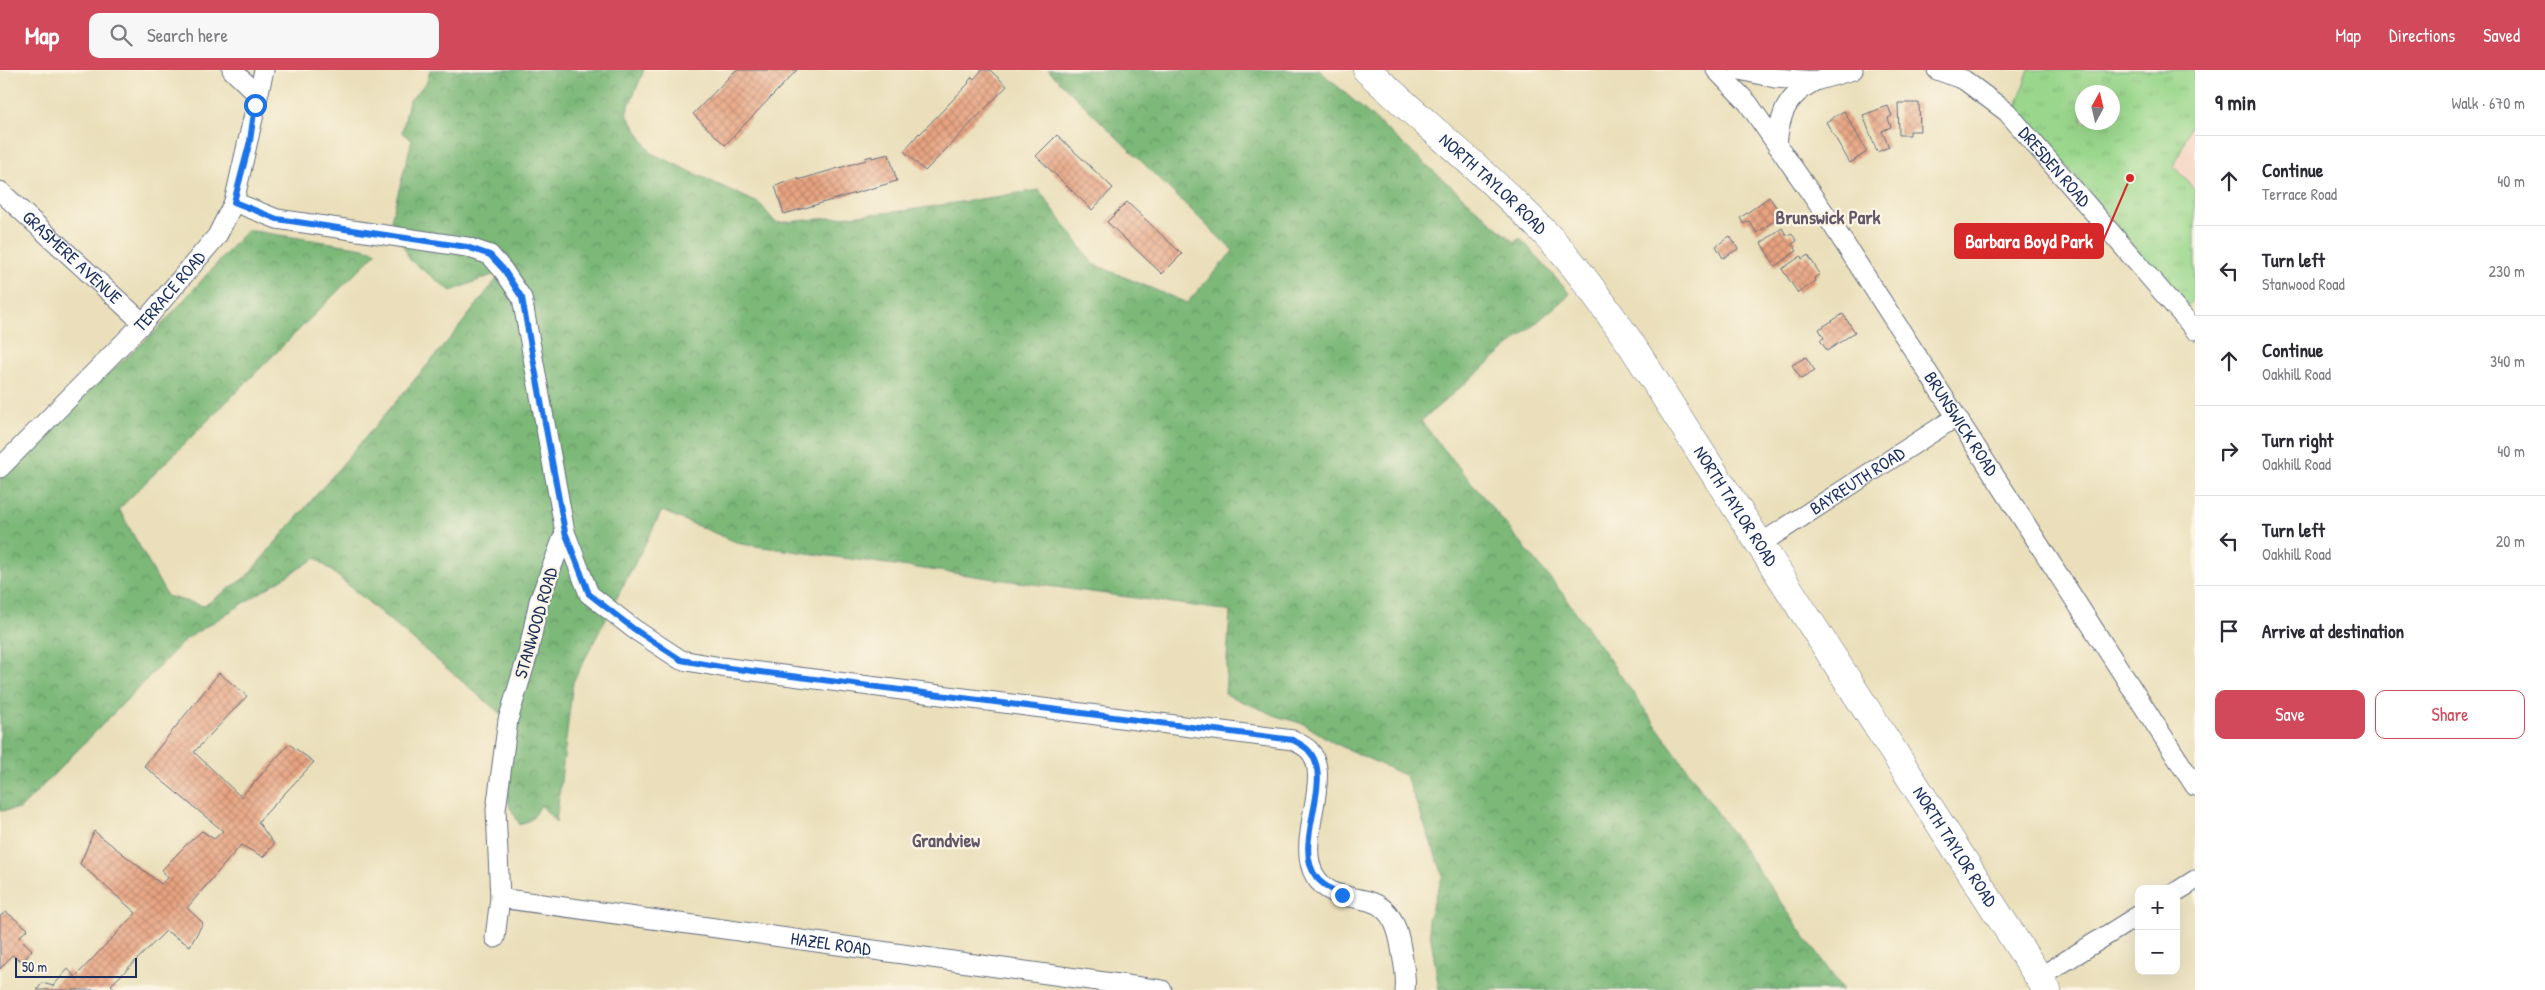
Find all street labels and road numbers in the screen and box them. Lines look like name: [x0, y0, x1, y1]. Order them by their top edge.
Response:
street label: DRESDEN ROAD: [2013, 121, 2097, 213]
street label: NORTH TAYLOR ROAD: [1434, 127, 1553, 240]
street label: GRASMERE AVENUE: [17, 205, 128, 309]
street label: TERRACE ROAD: [128, 245, 211, 337]
street label: BRUNSWICK ROAD: [1918, 367, 2004, 481]
street label: BAYREUTH ROAD: [1805, 440, 1910, 521]
street label: NORTH TAYLOR ROAD: [1688, 441, 1784, 571]
street label: STANWOOD ROAD: [508, 564, 563, 681]
street label: NORTH TAYLOR ROAD: [1907, 781, 2003, 912]
street label: HAZEL ROAD: [789, 926, 873, 961]

